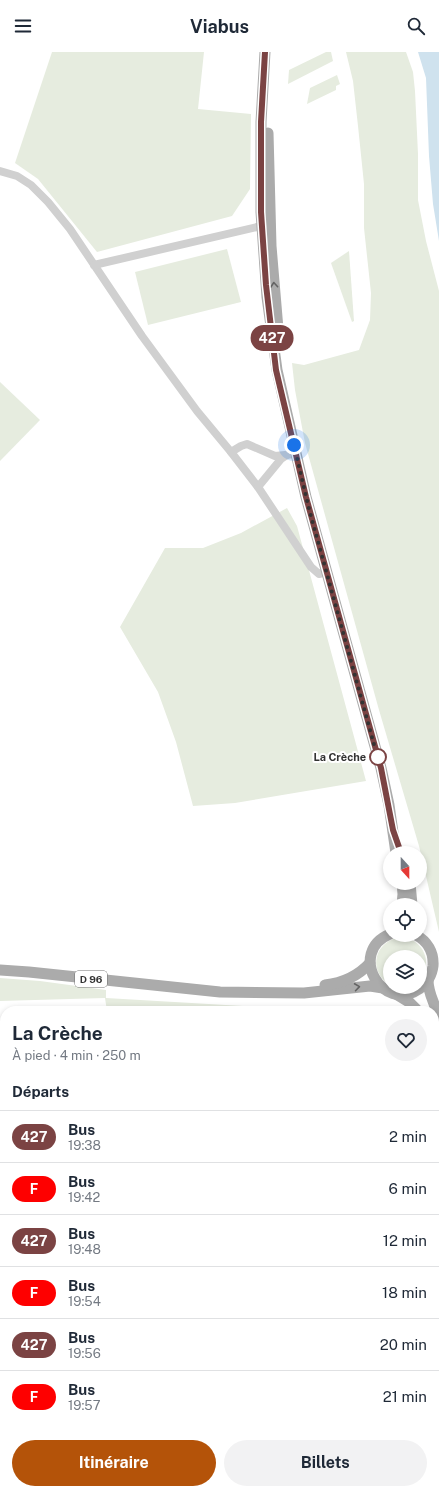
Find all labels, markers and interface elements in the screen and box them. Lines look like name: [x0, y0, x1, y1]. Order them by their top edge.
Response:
icon: menu: [12, 15, 34, 37]
icon: search: [405, 15, 427, 37]
text: Viabus: [190, 16, 249, 37]
one-way arrow: [270, 282, 279, 288]
line badge: 427: [249, 325, 295, 351]
text: 427: [259, 330, 285, 346]
your location: [284, 435, 304, 455]
marker: La Crèche: [369, 748, 387, 766]
place label: La Crèche: [313, 751, 366, 763]
north arrow: [383, 846, 427, 890]
map controls: [383, 846, 427, 994]
button: locate: [383, 898, 427, 942]
button: layers: [383, 950, 427, 994]
road number: D 96: [75, 971, 107, 987]
one-way arrow: [354, 983, 360, 992]
button: heart: [385, 1019, 427, 1061]
text: La Crèche: [12, 1022, 103, 1044]
text: À pied · 4 min · 250 m: [12, 1048, 141, 1063]
text: Départs: [12, 1083, 69, 1100]
text: Bus: [68, 1121, 95, 1138]
text: 2 min: [389, 1128, 427, 1145]
text: 427: [21, 1129, 47, 1145]
text: 19:38: [68, 1138, 101, 1153]
text: Bus: [68, 1173, 95, 1190]
text: 6 min: [389, 1180, 427, 1197]
text: F: [30, 1181, 38, 1197]
text: 19:42: [68, 1190, 100, 1205]
text: Bus: [68, 1225, 95, 1242]
text: 12 min: [383, 1232, 427, 1249]
text: 427: [21, 1233, 47, 1249]
text: 19:48: [68, 1242, 101, 1257]
text: Bus: [68, 1277, 95, 1294]
text: 18 min: [382, 1284, 427, 1301]
text: F: [30, 1285, 38, 1301]
text: 19:54: [68, 1294, 101, 1309]
text: Bus: [68, 1329, 95, 1346]
text: 20 min: [380, 1336, 427, 1353]
text: 427: [21, 1337, 47, 1353]
text: 19:56: [68, 1346, 101, 1361]
text: Bus: [68, 1381, 95, 1398]
text: 21 min: [383, 1388, 427, 1405]
text: F: [30, 1389, 38, 1405]
text: 19:57: [68, 1398, 100, 1413]
button: Itinéraire: [12, 1440, 216, 1486]
button: Billets: [224, 1440, 427, 1486]

